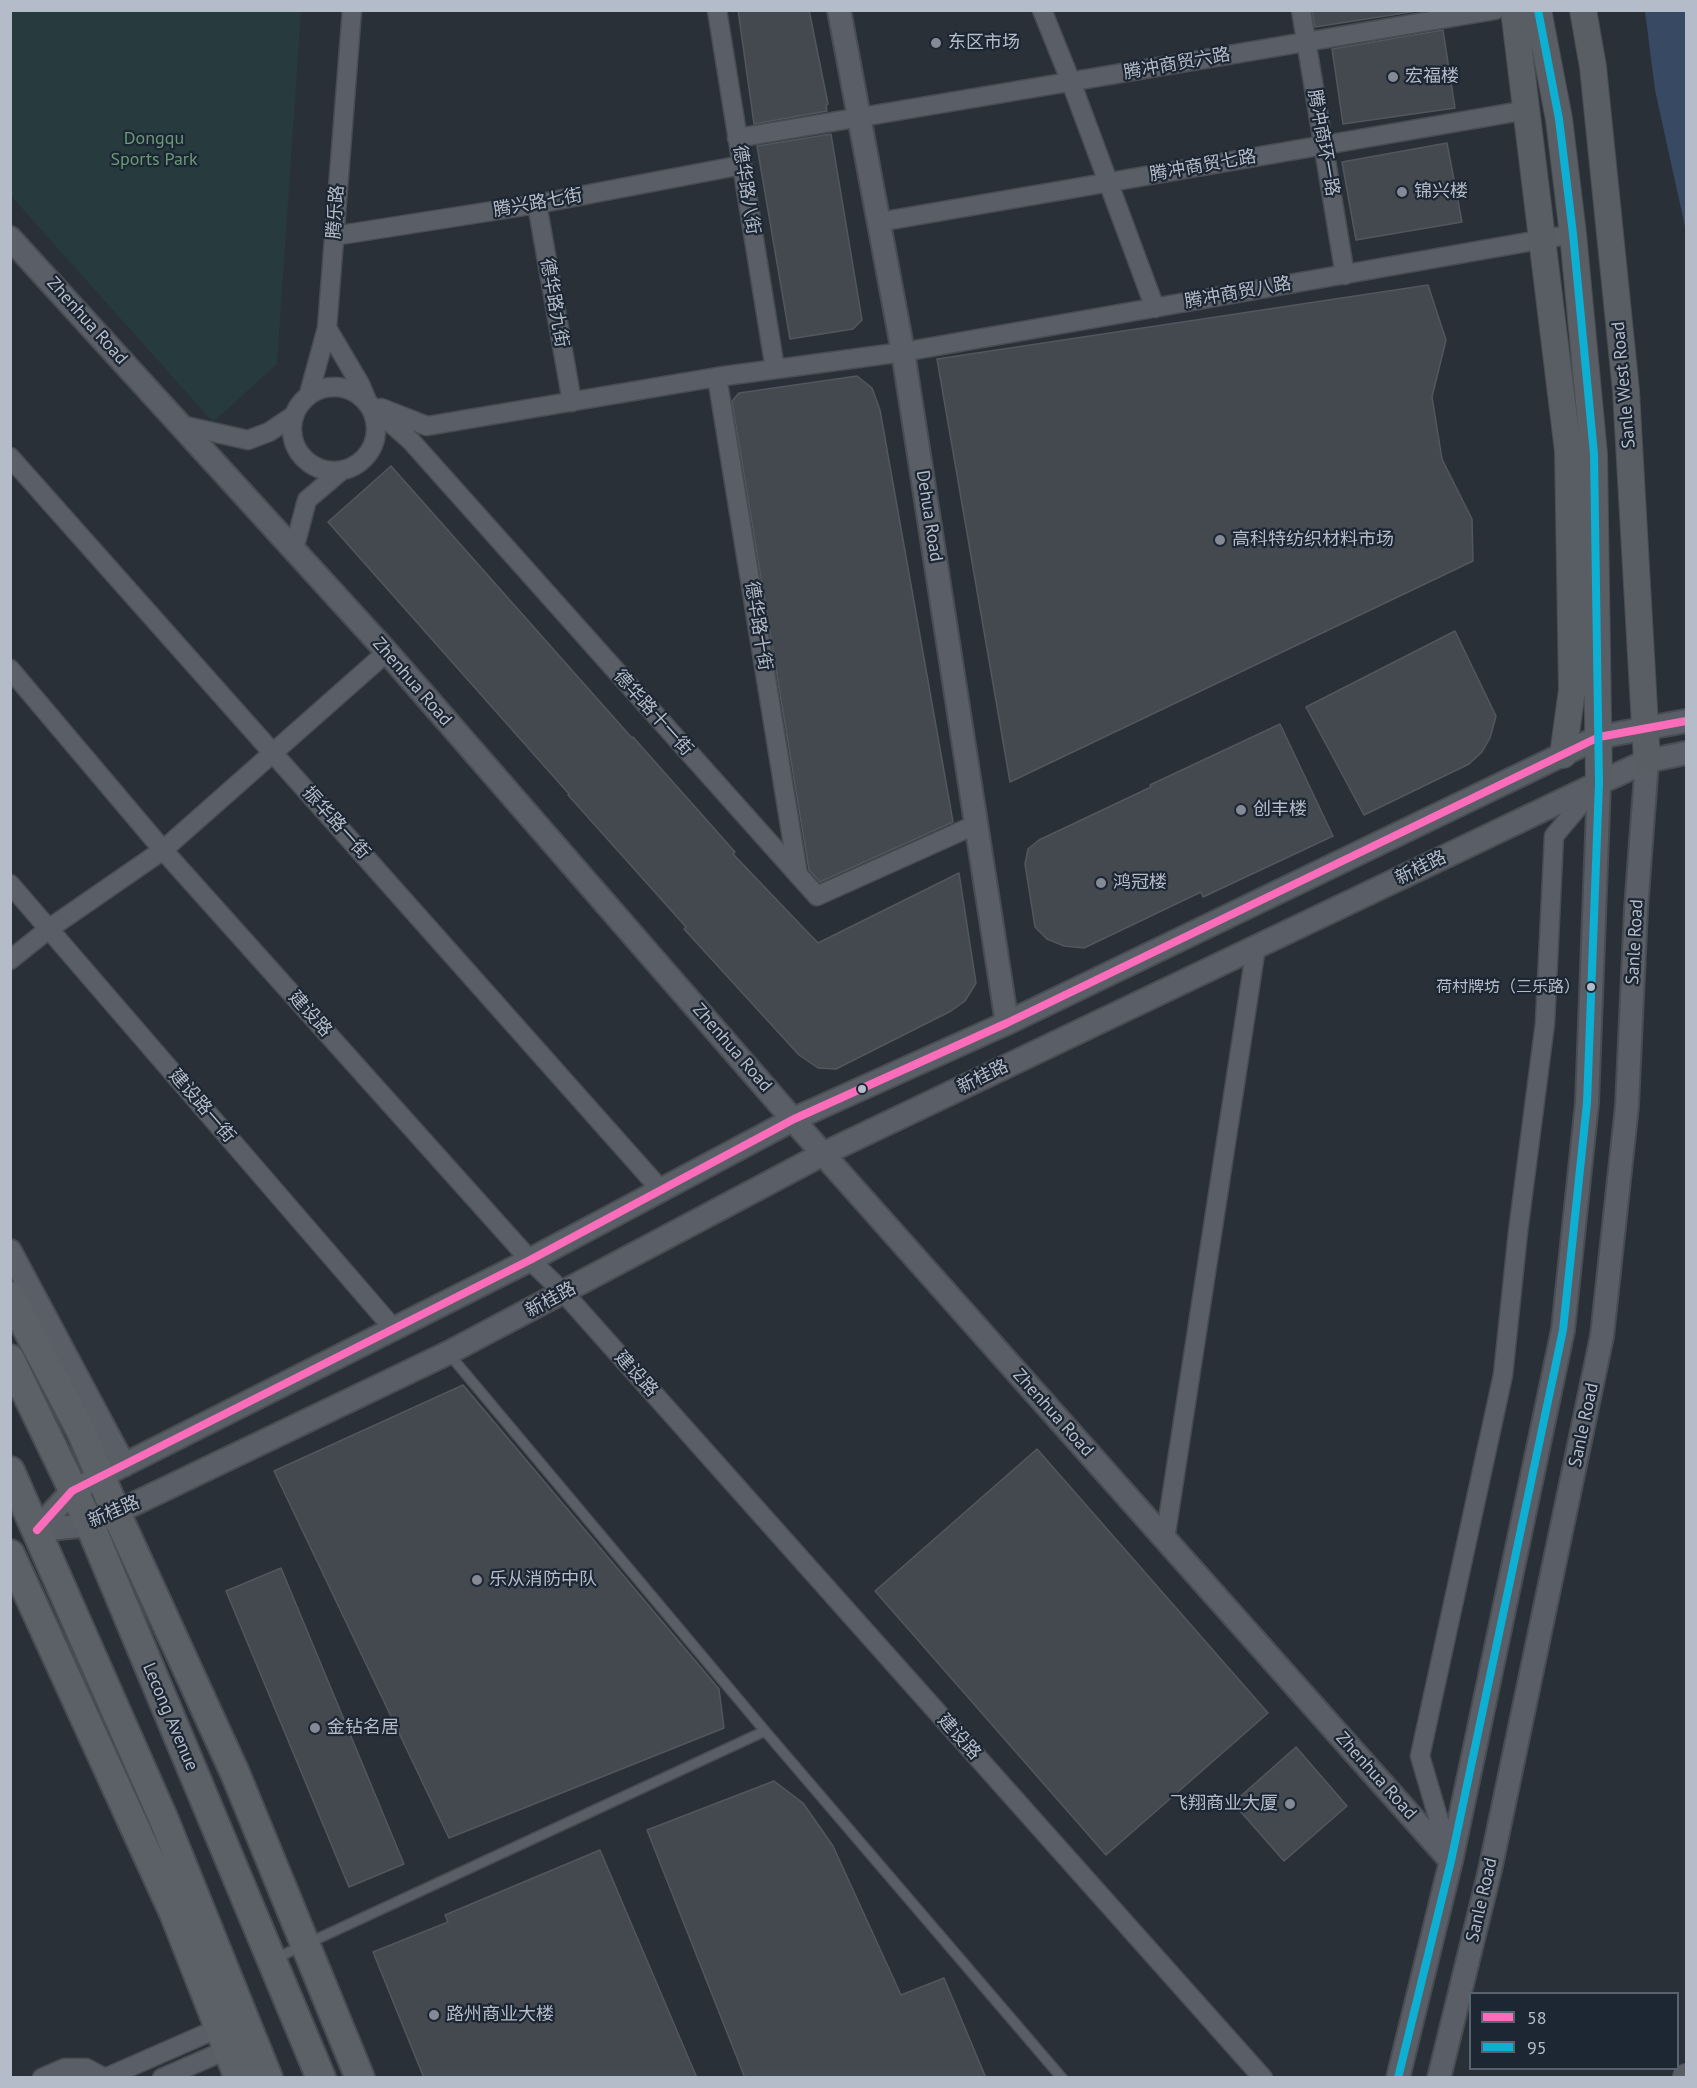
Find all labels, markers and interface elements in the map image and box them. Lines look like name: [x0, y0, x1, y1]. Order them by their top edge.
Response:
place label: 东区市场: [948, 32, 1020, 54]
marker: 东区市场: [929, 36, 943, 50]
street label: 腾冲商贸六路: [1122, 44, 1232, 84]
place label: 宏福楼: [1405, 66, 1459, 88]
marker: 宏福楼: [1386, 70, 1400, 84]
street label: 腾冲商环一路: [1303, 88, 1343, 198]
park label: Dongqu Sports Park: [110, 128, 198, 170]
street label: 德华路八街: [728, 144, 764, 236]
street label: 腾冲商贸七路: [1148, 146, 1258, 186]
place label: 锦兴楼: [1414, 181, 1468, 203]
street label: 腾乐路: [323, 184, 349, 240]
street label: 腾兴路七街: [492, 185, 584, 221]
marker: 锦兴楼: [1395, 185, 1409, 199]
street label: 德华路九街: [536, 257, 572, 349]
street label: Zhenhua Road: [42, 273, 132, 369]
street label: 腾冲商贸八路: [1183, 273, 1293, 313]
street label: Sanle West Road: [1608, 321, 1640, 449]
street label: Dehua Road: [911, 469, 947, 563]
place label: 高科特纺织材料市场: [1232, 529, 1394, 551]
marker: 高科特纺织材料市场: [1213, 533, 1227, 547]
street label: 德华路十街: [740, 580, 776, 672]
street label: Zhenhua Road: [368, 633, 456, 731]
street label: 德华路十一街: [609, 666, 697, 760]
street label: 振华路一街: [298, 782, 374, 864]
place label: 创丰楼: [1253, 799, 1307, 821]
marker: 创丰楼: [1234, 803, 1248, 817]
street label: 新桂路: [1392, 846, 1450, 890]
place label: 鸿冠楼: [1113, 872, 1167, 894]
marker: 鸿冠楼: [1094, 876, 1108, 890]
street label: Sanle Road: [1622, 899, 1648, 985]
place label: 荷村牌坊（三乐路）: [1436, 977, 1580, 997]
marker: 荷村牌坊（三乐路）: [1585, 981, 1597, 993]
street label: 建设路: [284, 987, 336, 1041]
street label: Zhenhua Road: [688, 999, 776, 1097]
street label: 新桂路: [954, 1055, 1012, 1099]
street label: 建设路一街: [164, 1065, 240, 1147]
unlabelled marker: [856, 1083, 868, 1095]
street label: 新桂路: [522, 1278, 580, 1322]
street label: 建设路: [610, 1347, 662, 1401]
street label: Zhenhua Road: [1008, 1365, 1098, 1461]
street label: Sanle Road: [1565, 1381, 1603, 1469]
street label: 新桂路: [85, 1492, 143, 1532]
place label: 乐从消防中队: [489, 1569, 597, 1591]
marker: 乐从消防中队: [470, 1573, 484, 1587]
street label: Lecong Avenue: [138, 1660, 202, 1774]
street label: 建设路: [933, 1710, 985, 1764]
place label: 金钻名居: [327, 1717, 399, 1739]
marker: 金钻名居: [308, 1721, 322, 1735]
street label: Zhenhua Road: [1331, 1728, 1421, 1824]
place label: 飞翔商业大厦: [1170, 1793, 1278, 1815]
marker: 飞翔商业大厦: [1283, 1797, 1297, 1811]
street label: Sanle Road: [1462, 1856, 1502, 1944]
legend: [1469, 1992, 1679, 2070]
place label: 路州商业大楼: [446, 2004, 554, 2026]
text: 58: [1527, 2006, 1547, 2029]
marker: 路州商业大楼: [427, 2008, 441, 2022]
text: 95: [1527, 2036, 1547, 2059]

